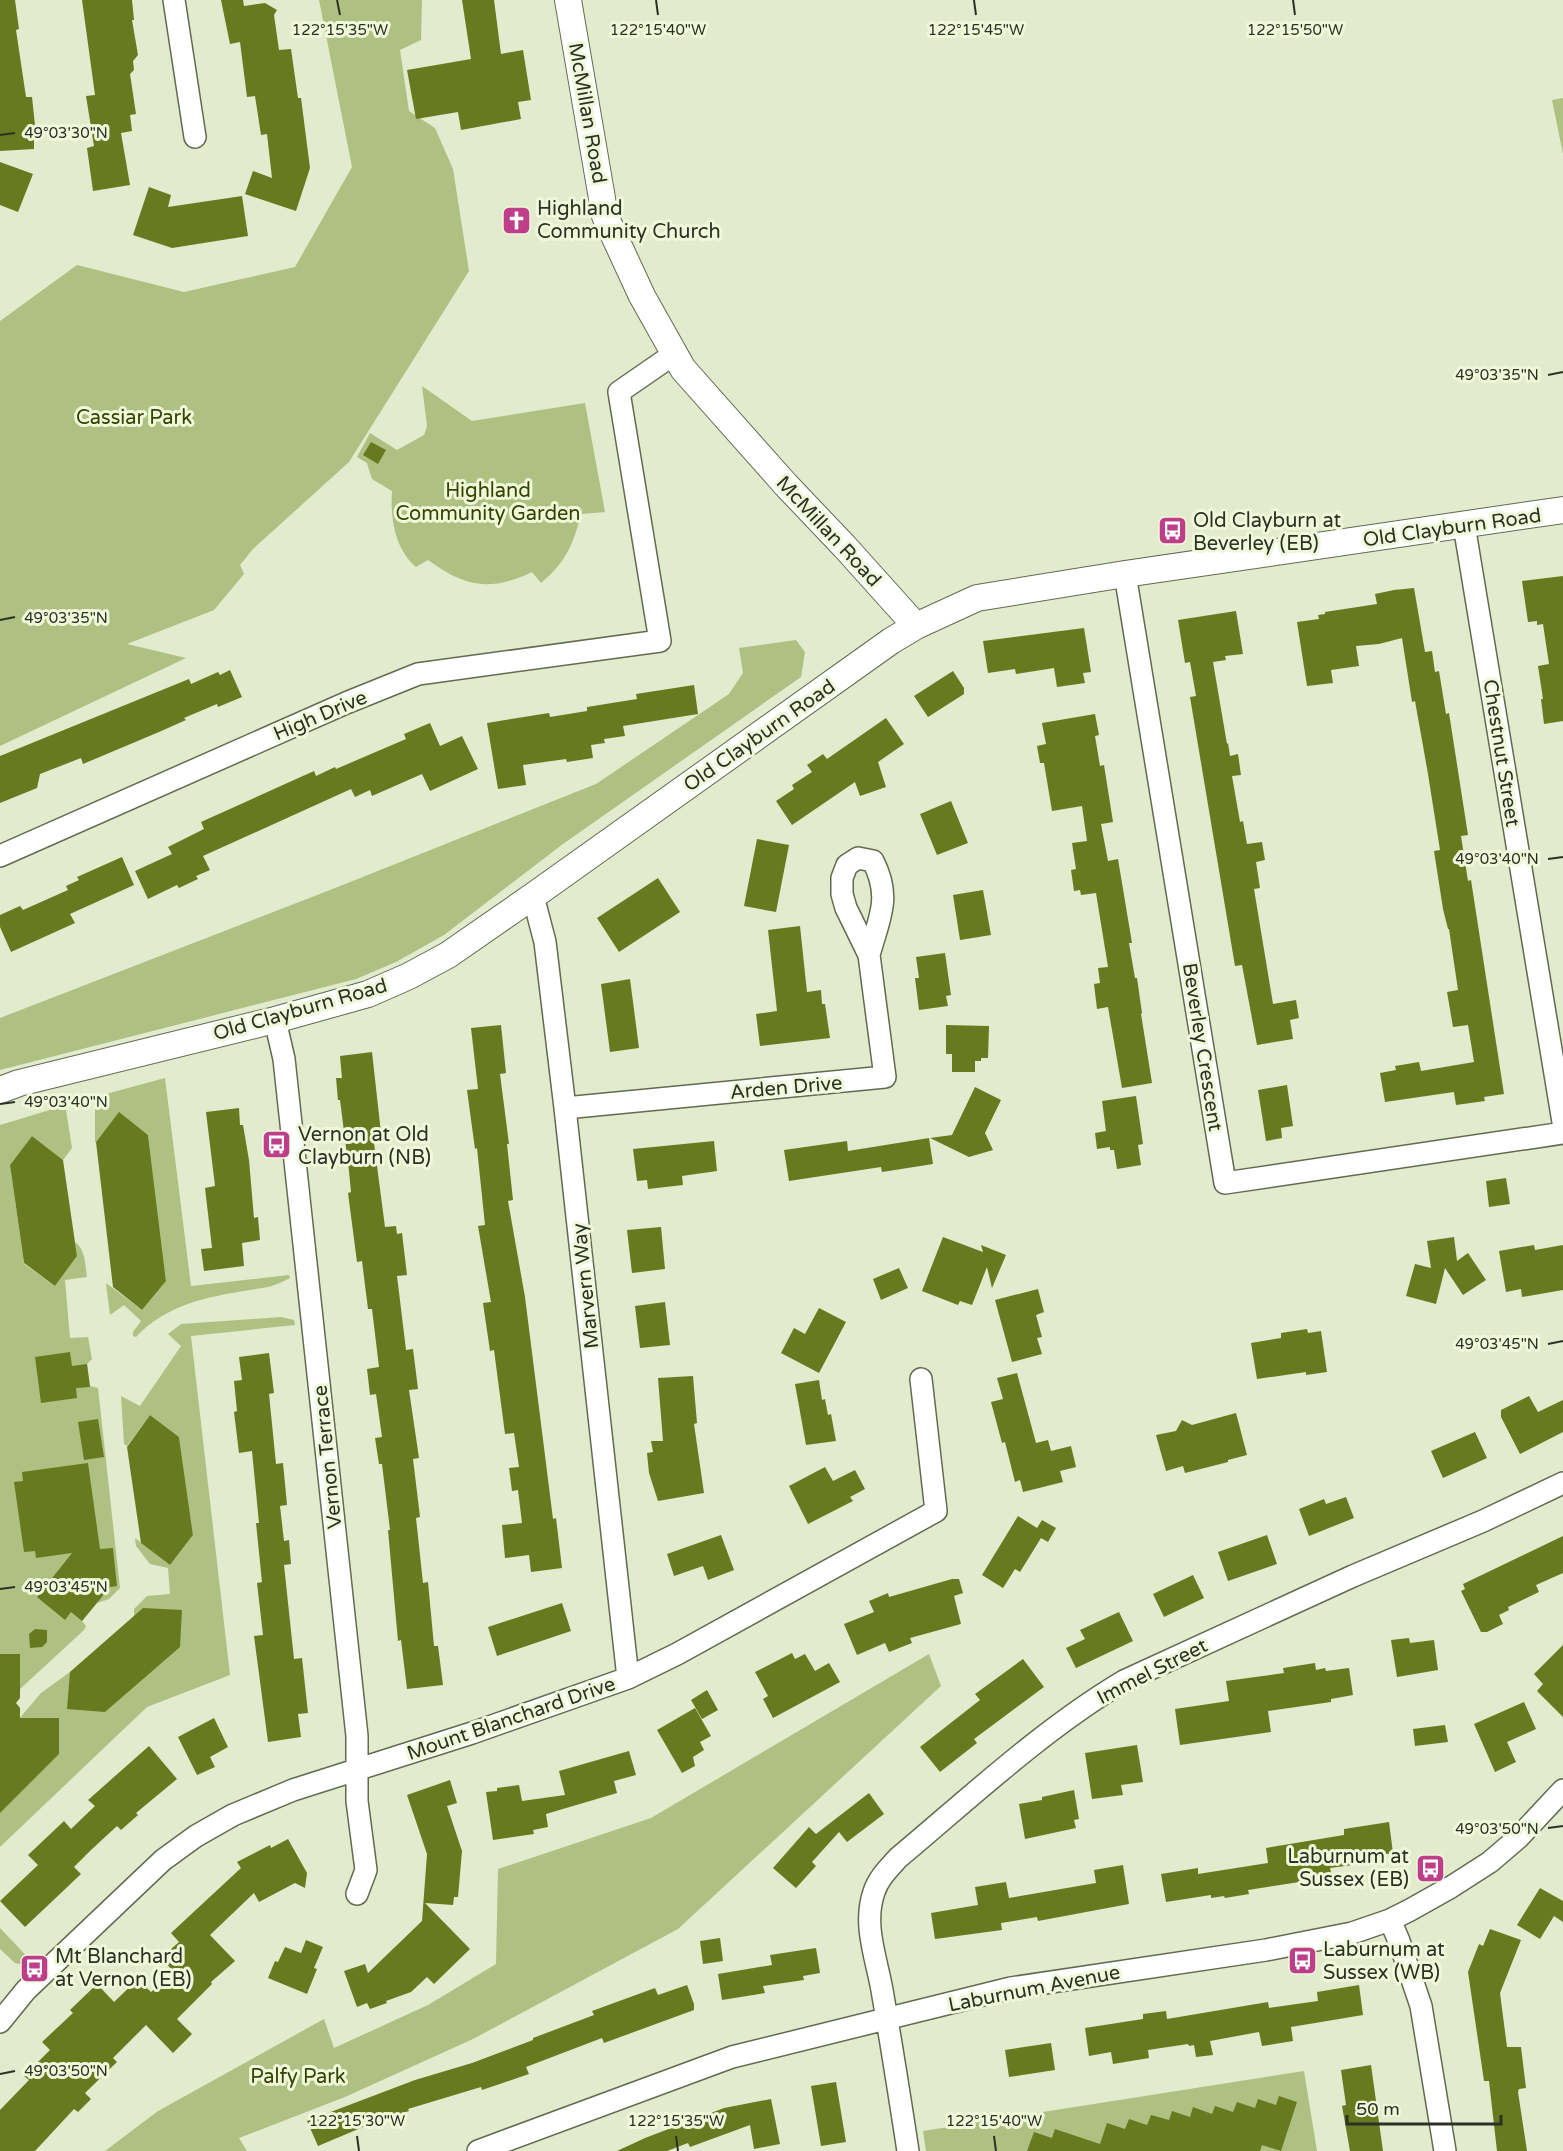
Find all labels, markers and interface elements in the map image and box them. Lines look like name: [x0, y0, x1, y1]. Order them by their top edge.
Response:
text: 122°15'35"W: [292, 21, 388, 39]
text: 122°15'40"W: [610, 21, 706, 39]
text: 122°15'45"W: [928, 21, 1024, 39]
text: 122°15'50"W: [1247, 21, 1343, 39]
street label: McMillan Road: [563, 41, 611, 185]
text: 49°03'30"N: [24, 124, 108, 142]
place label: Highland Community Church: [537, 197, 721, 244]
church icon: Highland Community Church: [500, 204, 532, 236]
text: 49°03'35"N: [1455, 366, 1539, 384]
park label: Cassiar Park: [76, 406, 192, 430]
street label: McMillan Road: [771, 471, 886, 592]
park label: Highland Community Garden: [395, 479, 581, 526]
street label: Old Clayburn Road: [1362, 504, 1543, 552]
place label: Old Clayburn at Beverley (EB): [1193, 509, 1341, 556]
bus stop icon: Old Clayburn at Beverley (EB): [1156, 515, 1188, 547]
text: 49°03'35"N: [24, 609, 108, 627]
street label: Old Clayburn Road: [679, 674, 840, 797]
street label: Chestnut Street: [1478, 678, 1525, 829]
street label: High Drive: [270, 686, 371, 746]
text: 49°03'40"N: [1455, 850, 1539, 868]
street label: Beverley Crescent: [1177, 961, 1227, 1133]
street label: Old Clayburn Road: [211, 974, 390, 1046]
street label: Arden Drive: [729, 1071, 843, 1105]
text: 49°03'40"N: [24, 1093, 108, 1111]
place label: Vernon at Old Clayburn (NB): [298, 1123, 431, 1170]
bus stop icon: Vernon at Old Clayburn (NB): [261, 1129, 293, 1161]
street label: Marvern Way: [567, 1222, 605, 1350]
text: 49°03'45"N: [1455, 1335, 1539, 1353]
street label: Vernon Terrace: [309, 1384, 347, 1530]
text: 49°03'45"N: [24, 1578, 108, 1596]
street label: Immel Street: [1093, 1634, 1212, 1710]
street label: Mount Blanchard Drive: [404, 1672, 619, 1766]
text: 49°03'50"N: [1455, 1820, 1539, 1838]
place label: Laburnum at Sussex (EB): [1287, 1845, 1409, 1892]
bus stop icon: Laburnum at Sussex (EB): [1414, 1852, 1446, 1884]
place label: Laburnum at Sussex (WB): [1323, 1938, 1445, 1985]
place label: Mt Blanchard at Vernon (EB): [55, 1945, 191, 1992]
bus stop icon: Laburnum at Sussex (WB): [1286, 1945, 1318, 1977]
bus stop icon: Mt Blanchard at Vernon (EB): [18, 1952, 50, 1984]
street label: Laburnum Avenue: [946, 1961, 1122, 2017]
text: 49°03'50"N: [24, 2062, 108, 2080]
park label: Palfy Park: [250, 2065, 346, 2089]
scale bar: [1347, 2088, 1502, 2126]
text: 50 m: [1356, 2098, 1400, 2120]
text: 122°15'30"W: [309, 2112, 405, 2130]
text: 122°15'35"W: [628, 2112, 724, 2130]
text: 122°15'40"W: [946, 2112, 1042, 2130]

